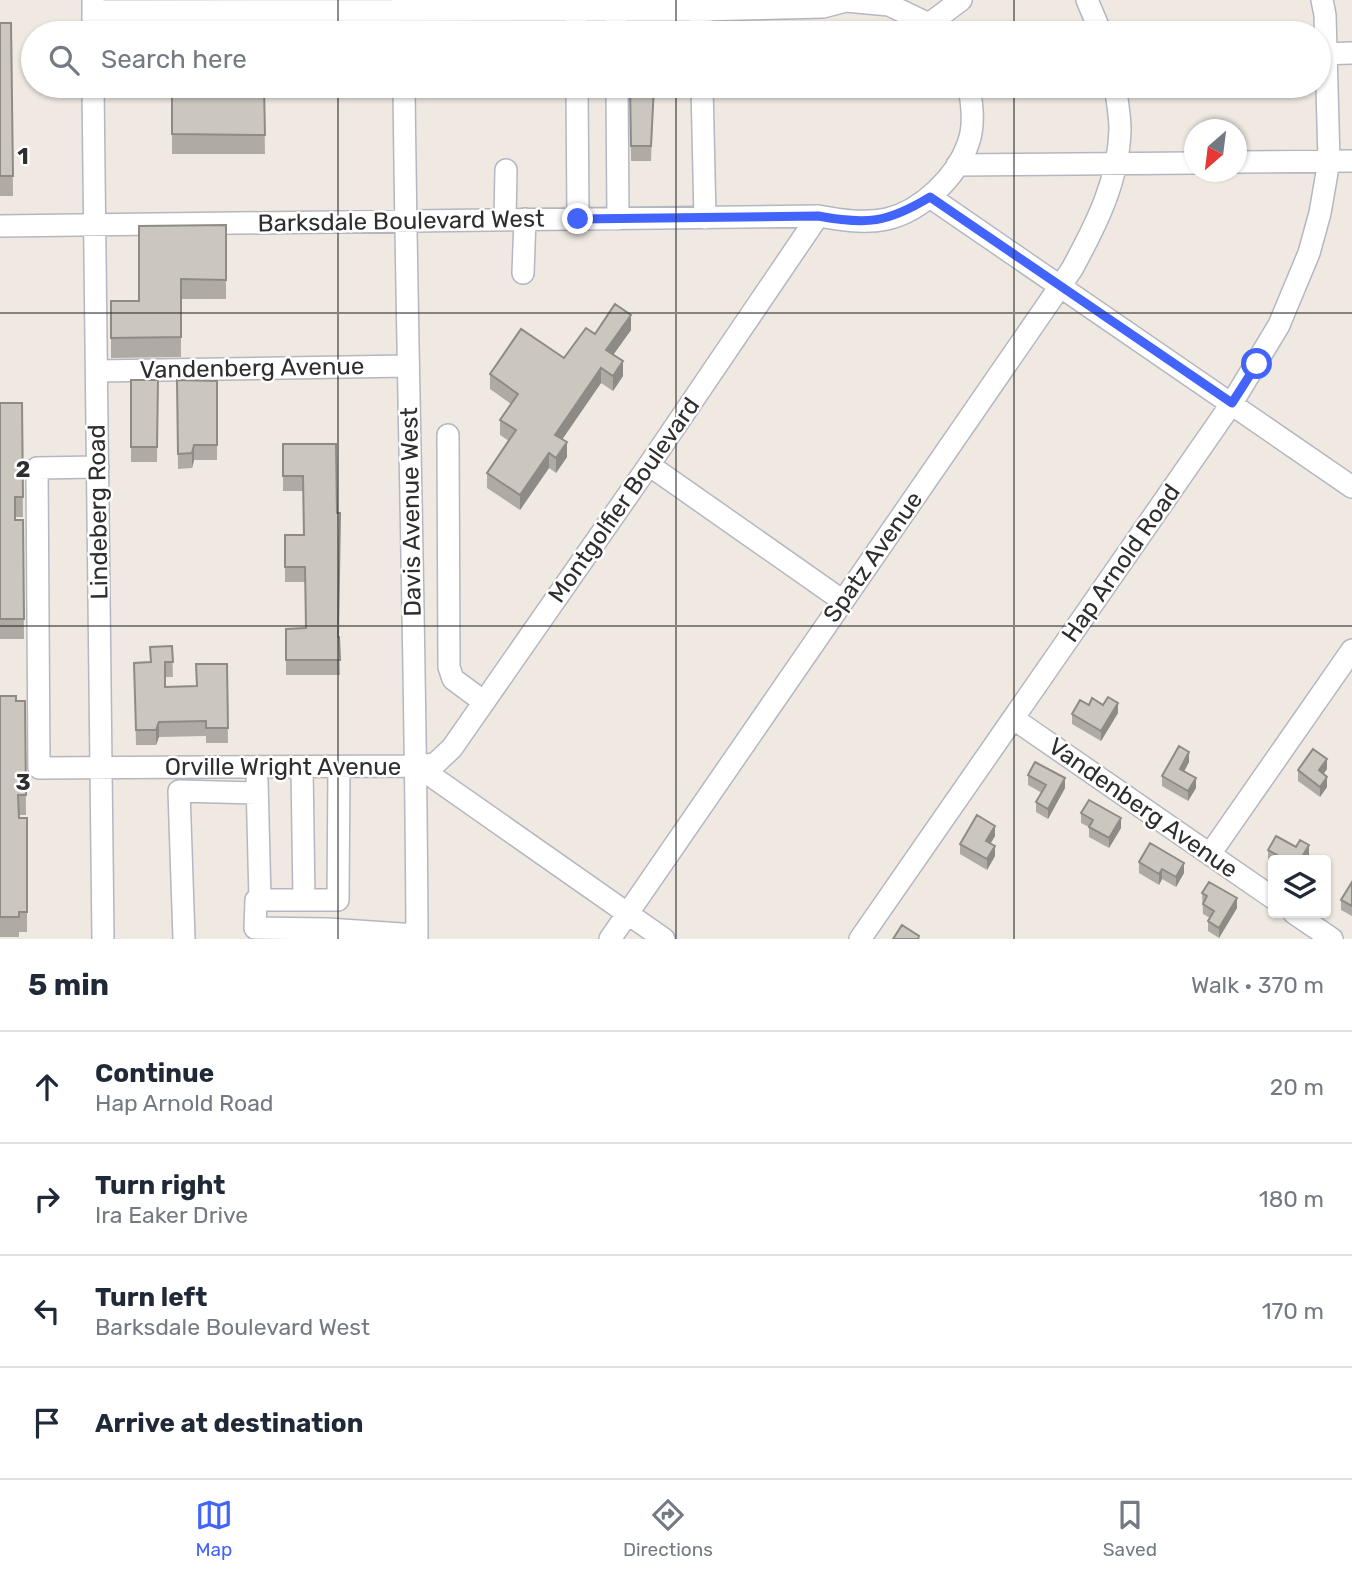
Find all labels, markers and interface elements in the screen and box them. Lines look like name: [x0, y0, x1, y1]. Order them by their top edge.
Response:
search box: [21, 21, 1331, 98]
icon: search: [45, 41, 83, 79]
text: Search here: [101, 44, 247, 75]
north arrow: [1184, 119, 1247, 182]
text: 1: [17, 142, 29, 170]
route end: [562, 203, 593, 234]
street label: Barksdale Boulevard West: [257, 204, 545, 238]
route start: [1241, 348, 1272, 379]
street label: Vandenberg Avenue: [139, 352, 365, 384]
street label: Montgolfier Boulevard: [543, 392, 705, 608]
street label: Davis Avenue West: [395, 407, 427, 617]
street label: Lindeberg Road: [82, 424, 114, 600]
text: 2: [16, 455, 30, 483]
street label: Hap Arnold Road: [1056, 479, 1186, 647]
street label: Spatz Avenue: [818, 486, 928, 628]
street label: Vandenberg Avenue: [1043, 732, 1243, 884]
street label: Orville Wright Avenue: [165, 753, 401, 781]
text: 3: [15, 768, 31, 796]
map controls: [1268, 855, 1331, 918]
button: layers: [1268, 855, 1331, 918]
text: 5 min: [28, 967, 109, 1003]
text: Walk · 370 m: [1191, 971, 1324, 999]
text: Continue: [95, 1058, 214, 1089]
icon: ahead: [28, 1068, 66, 1106]
text: 20 m: [1270, 1073, 1324, 1101]
text: Hap Arnold Road: [95, 1089, 274, 1117]
text: Turn right: [95, 1170, 225, 1201]
icon: right: [28, 1180, 66, 1218]
text: 180 m: [1259, 1185, 1324, 1213]
text: Ira Eaker Drive: [95, 1201, 248, 1229]
text: Turn left: [95, 1282, 207, 1313]
icon: left: [28, 1292, 66, 1330]
text: 170 m: [1262, 1297, 1324, 1325]
text: Barksdale Boulevard West: [95, 1313, 370, 1341]
icon: arrive: [28, 1404, 66, 1442]
text: Arrive at destination: [95, 1408, 363, 1439]
tab: Map: [195, 1496, 233, 1561]
tab: Directions: [623, 1496, 713, 1561]
tab: Saved: [1103, 1496, 1157, 1561]

